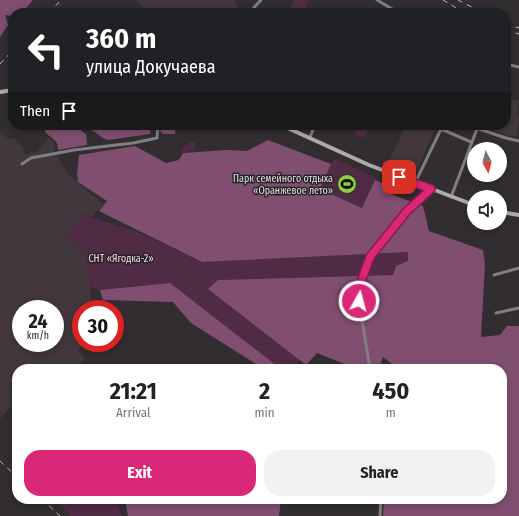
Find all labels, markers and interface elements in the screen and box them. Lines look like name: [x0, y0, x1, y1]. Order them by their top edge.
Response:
text: 360 m: [86, 22, 156, 55]
icon: left: [20, 24, 72, 76]
text: улица Докучаева: [86, 56, 216, 78]
icon: arrive: [58, 100, 80, 122]
text: Then: [20, 102, 50, 120]
north arrow: [467, 142, 507, 182]
map controls: [467, 142, 507, 230]
pin: [382, 160, 416, 194]
icon: arrive: [388, 166, 410, 188]
place label: Парк семейного отдыха «Оранжевое лето»: [233, 173, 333, 197]
sports icon: Парк семейного отдыха «Оранжевое лето»: [336, 173, 358, 195]
button: sound: [467, 190, 507, 230]
park label: СНТ «Ягодка-2»: [89, 253, 153, 265]
position arrow: [338, 280, 380, 322]
speed limit sign: 30: [72, 300, 124, 352]
text: 24: [28, 309, 48, 333]
text: km/h: [27, 330, 49, 342]
text: 21:21: [110, 377, 157, 405]
text: 2: [259, 377, 270, 405]
text: 450: [372, 377, 409, 405]
text: Arrival: [116, 405, 151, 420]
text: min: [255, 405, 275, 420]
text: m: [386, 405, 396, 420]
button: Exit: [24, 450, 256, 496]
button: Share: [264, 450, 495, 496]

